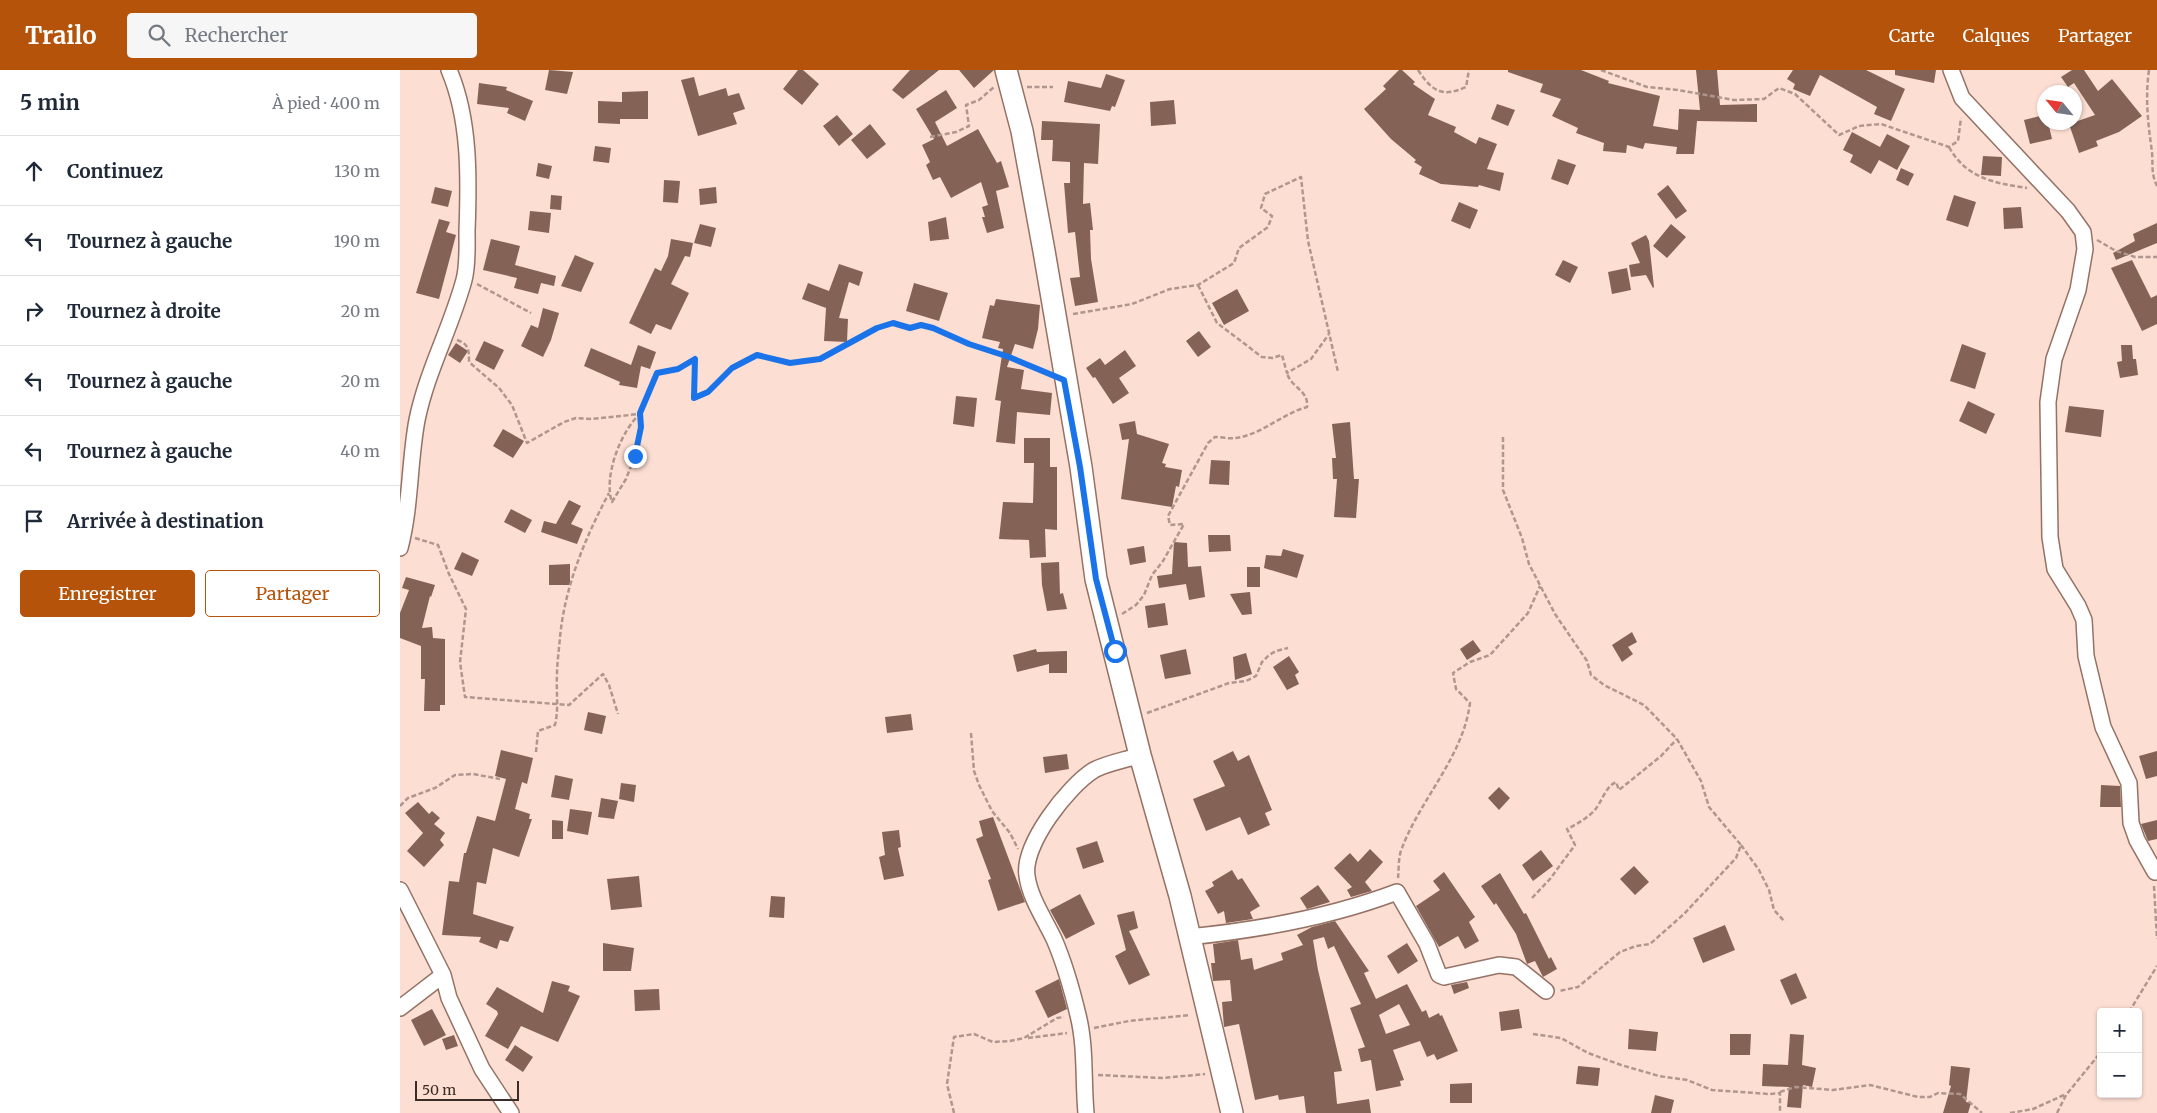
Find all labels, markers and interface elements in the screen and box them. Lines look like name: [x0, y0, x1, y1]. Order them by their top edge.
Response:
search box: [127, 13, 477, 58]
text: Trailo: [25, 20, 97, 51]
icon: search: [145, 21, 173, 49]
text: Rechercher: [185, 23, 288, 47]
text: Carte: [1889, 24, 1935, 47]
text: Calques: [1963, 24, 2030, 47]
text: Partager: [2058, 24, 2132, 47]
north arrow: [2037, 85, 2082, 130]
text: 5 min: [20, 89, 80, 116]
text: À pied · 400 m: [272, 93, 380, 113]
icon: ahead: [20, 157, 48, 185]
text: Continuez: [67, 159, 163, 183]
text: 130 m: [334, 161, 380, 181]
icon: left: [20, 227, 48, 255]
text: Tournez à gauche: [67, 229, 232, 253]
text: 190 m: [334, 231, 380, 251]
icon: right: [20, 297, 48, 325]
text: Tournez à droite: [67, 299, 221, 323]
text: 20 m: [341, 301, 380, 321]
icon: left: [20, 367, 48, 395]
text: Tournez à gauche: [67, 369, 232, 393]
text: 20 m: [341, 371, 380, 391]
icon: left: [20, 437, 48, 465]
text: Tournez à gauche: [67, 439, 232, 463]
text: 40 m: [340, 441, 380, 461]
route end: [624, 445, 647, 468]
icon: arrive: [20, 507, 48, 535]
text: Arrivée à destination: [67, 509, 264, 533]
button: Enregistrer: [20, 570, 195, 617]
button: Partager: [205, 570, 380, 617]
route start: [1104, 640, 1127, 663]
map controls: [2097, 1008, 2142, 1098]
button: +: [2097, 1008, 2142, 1053]
button: −: [2097, 1053, 2142, 1098]
scale bar: [415, 1078, 519, 1101]
text: 50 m: [422, 1081, 456, 1099]

